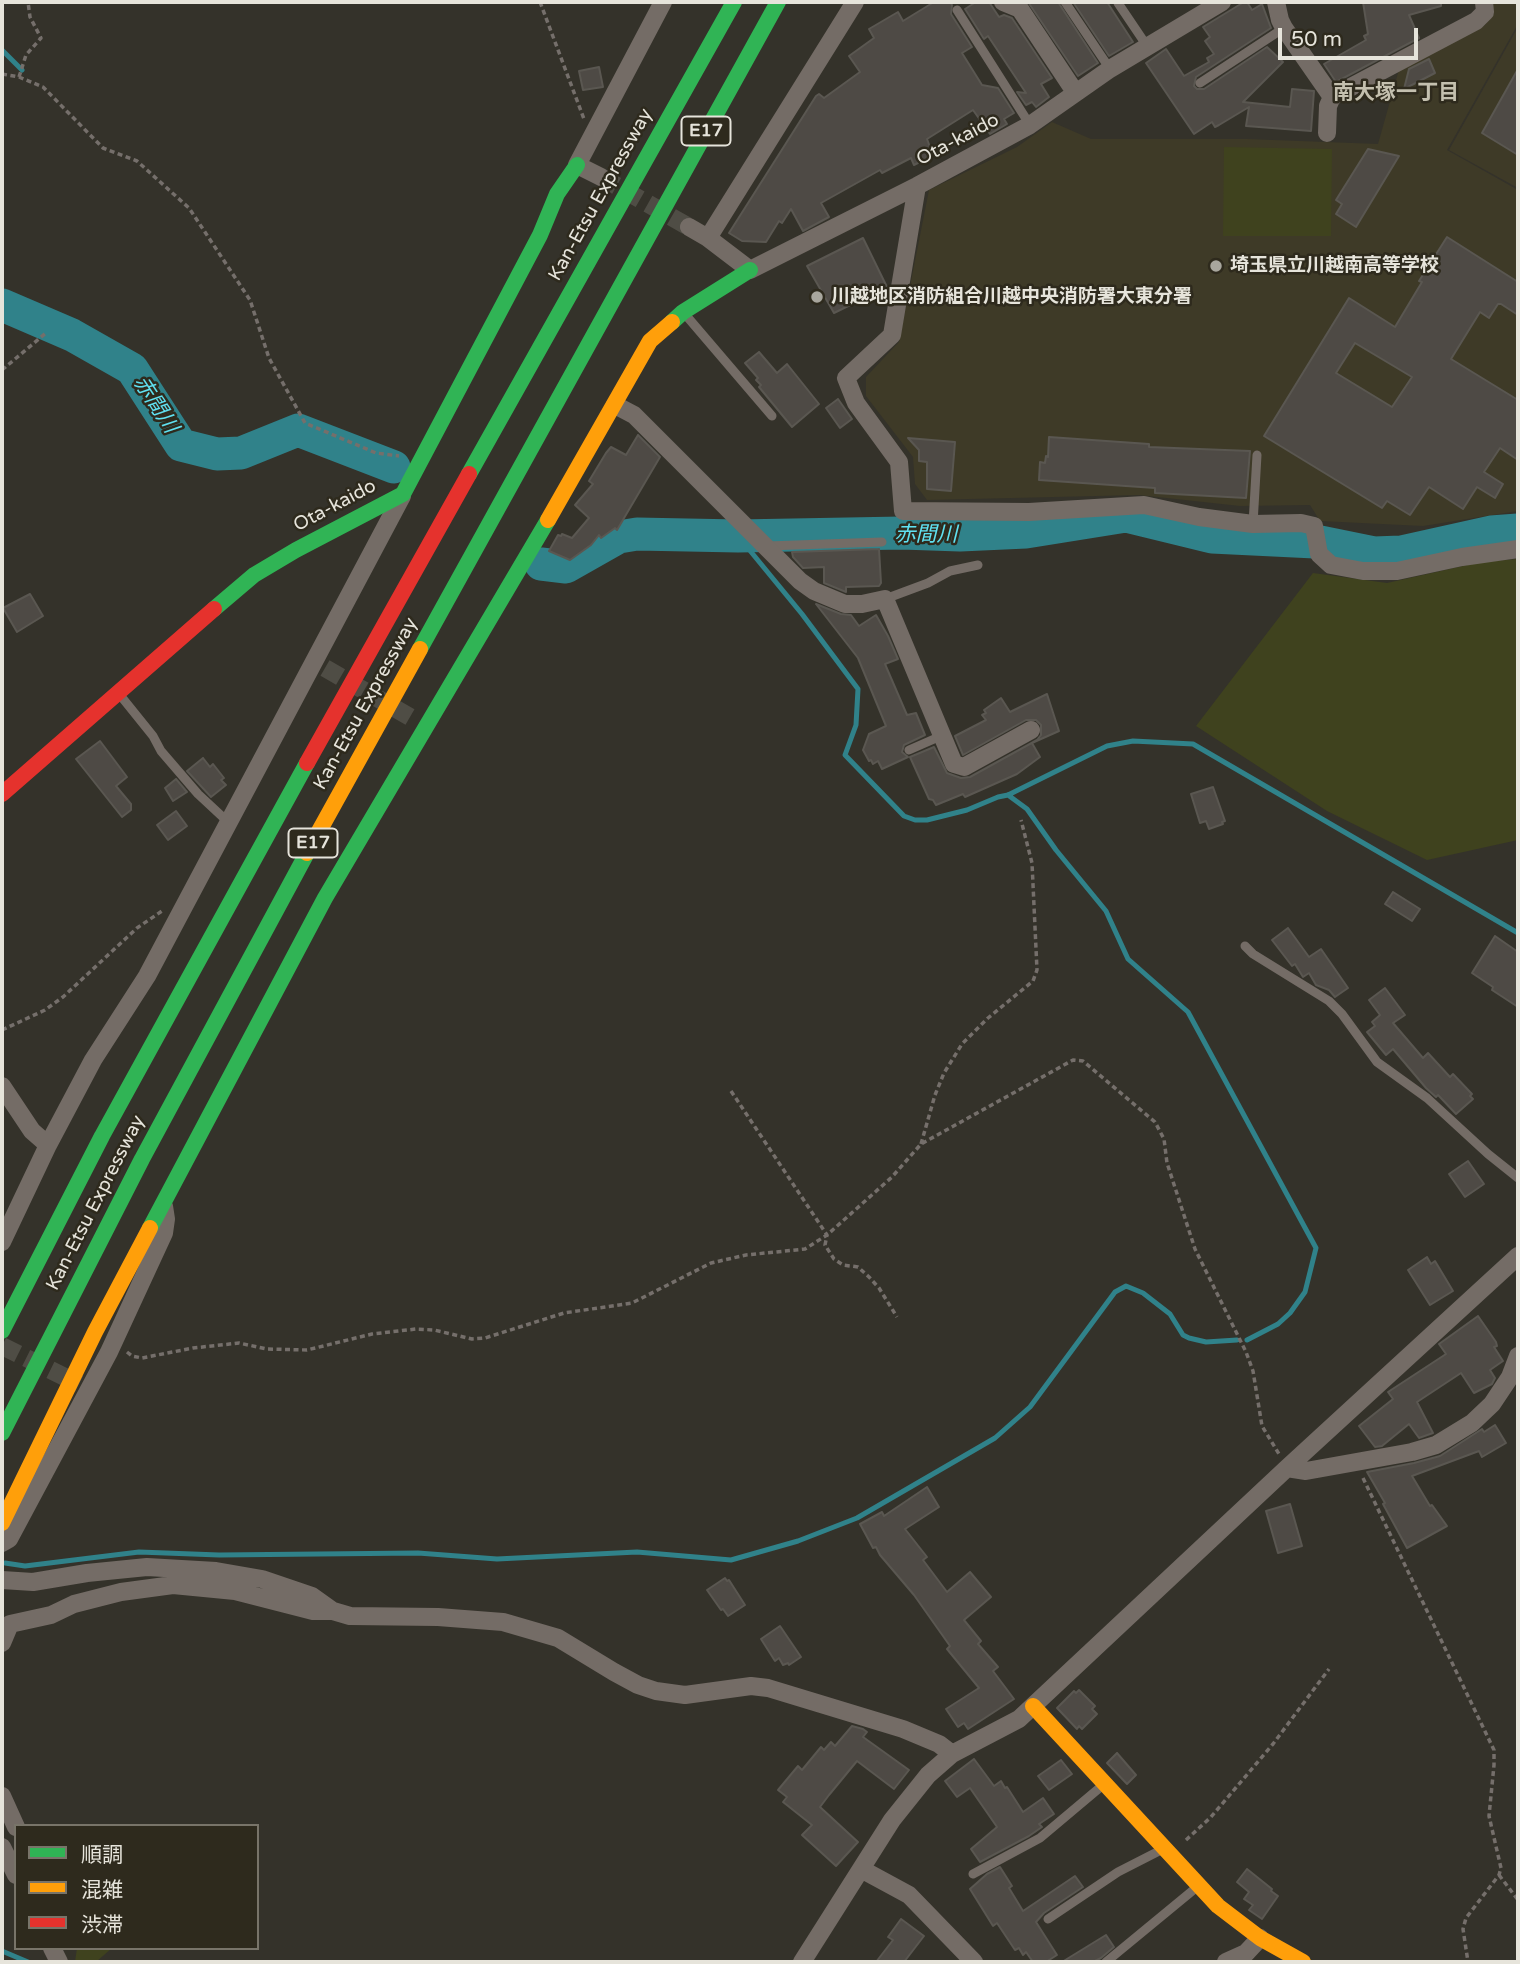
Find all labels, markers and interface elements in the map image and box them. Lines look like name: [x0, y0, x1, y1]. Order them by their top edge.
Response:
scale bar: [1282, 14, 1422, 58]
text: 50 m: [1291, 27, 1342, 52]
district label: 南大塚一丁目: [1333, 80, 1459, 106]
street label: Kan-Etsu Expressway: [544, 105, 658, 285]
street label: Ota-kaido: [913, 109, 1003, 171]
road number: E17: [682, 116, 730, 146]
place label: 埼玉県立川越南高等学校: [1230, 255, 1439, 277]
marker: 埼玉県立川越南高等学校: [1208, 258, 1224, 274]
place label: 川越地区消防組合川越中央消防署大東分署: [831, 286, 1192, 308]
marker: 川越地区消防組合川越中央消防署大東分署: [809, 289, 825, 305]
water label: 赤間川: [127, 372, 183, 438]
street label: Ota-kaido: [290, 475, 380, 537]
water label: 赤間川: [895, 522, 957, 548]
street label: Kan-Etsu Expressway: [309, 614, 423, 794]
road number: E17: [288, 828, 338, 858]
street label: Kan-Etsu Expressway: [42, 1112, 150, 1294]
legend: [14, 1824, 259, 1950]
text: 順調: [81, 1843, 123, 1868]
text: 混雑: [81, 1878, 123, 1903]
text: 渋滞: [81, 1913, 123, 1938]

